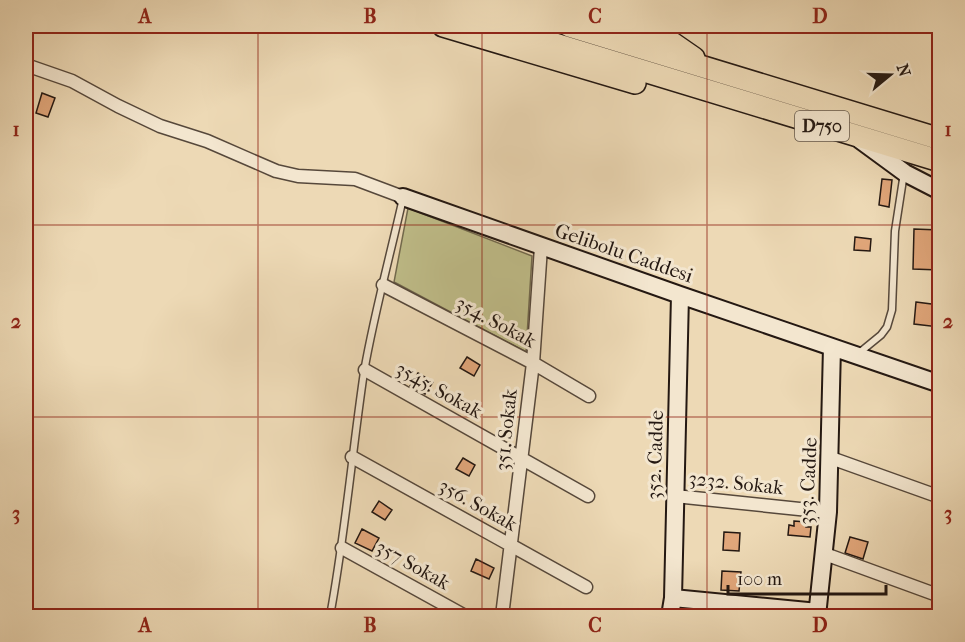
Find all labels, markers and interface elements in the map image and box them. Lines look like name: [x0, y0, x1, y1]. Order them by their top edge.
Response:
text: A: [137, 5, 153, 28]
text: B: [363, 5, 377, 28]
text: C: [588, 5, 602, 28]
text: D: [812, 5, 828, 28]
north arrow: [860, 45, 920, 105]
text: N: [893, 61, 915, 80]
road number: D750: [795, 111, 849, 141]
text: 1: [12, 118, 20, 141]
text: 1: [944, 118, 952, 141]
street label: Gelibolu Caddesi: [552, 219, 696, 287]
street label: 354. Sokak: [452, 291, 541, 353]
text: 2: [11, 310, 21, 333]
text: 2: [943, 310, 953, 333]
street label: 3545. Sokak: [392, 357, 487, 423]
street label: 351. Sokak: [490, 387, 522, 472]
street label: 352. Cadde: [642, 410, 668, 500]
street label: 353. Cadde: [794, 437, 822, 525]
street label: 3232. Sokak: [687, 467, 785, 499]
street label: 356. Sokak: [435, 474, 522, 536]
text: 3: [12, 502, 20, 525]
text: 3: [944, 502, 952, 525]
street label: 357 Sokak: [372, 535, 455, 595]
scale bar: [728, 558, 886, 596]
text: 100 m: [737, 569, 782, 590]
text: A: [137, 614, 153, 637]
text: B: [363, 614, 377, 637]
text: C: [588, 614, 602, 637]
text: D: [812, 614, 828, 637]

